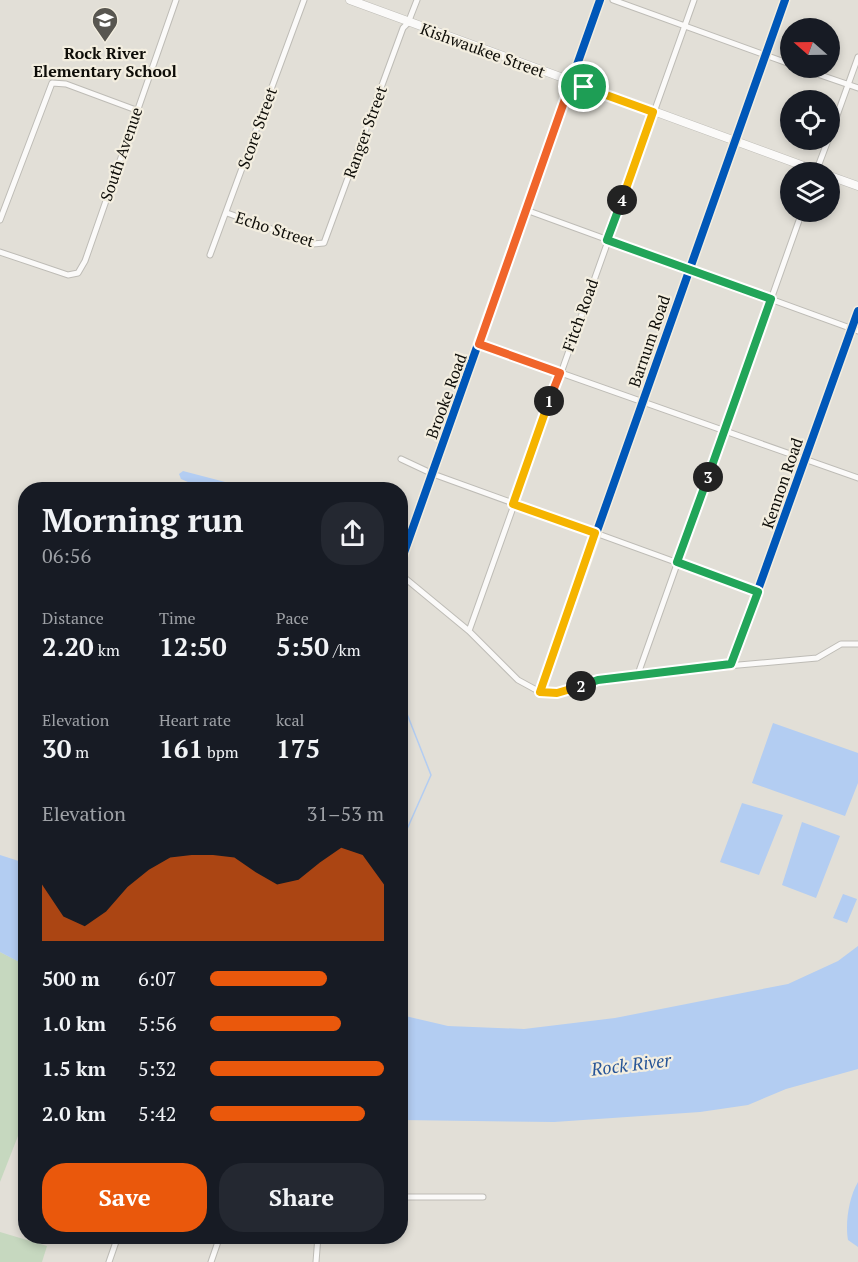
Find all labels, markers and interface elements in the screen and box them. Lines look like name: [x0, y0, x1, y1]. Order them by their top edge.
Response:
school or university icon: Rock River Elementary School: [90, 5, 120, 43]
street label: Kishwaukee Street: [418, 17, 548, 83]
north arrow: [780, 18, 840, 78]
map controls: [780, 18, 840, 222]
place label: Rock River Elementary School: [33, 42, 177, 82]
pin: [558, 61, 609, 112]
icon: arrive: [567, 70, 600, 103]
street label: Ranger Street: [338, 83, 392, 181]
street label: Score Street: [232, 84, 282, 172]
button: locate: [780, 90, 840, 150]
street label: South Avenue: [95, 104, 147, 204]
button: layers: [780, 162, 840, 222]
pin: 4: [607, 185, 637, 215]
text: 4: [617, 189, 627, 211]
street label: Echo Street: [233, 206, 317, 252]
street label: Fitch Road: [557, 275, 603, 354]
street label: Barnum Road: [623, 292, 675, 390]
street label: Brooke Road: [420, 350, 472, 442]
pin: 1: [534, 386, 564, 416]
text: 1: [544, 390, 554, 412]
street label: Kennon Road: [756, 435, 808, 531]
pin: 3: [693, 462, 723, 492]
text: 3: [703, 466, 713, 488]
text: Morning run: [42, 498, 244, 541]
button: share: [321, 502, 384, 565]
text: 06:56: [42, 542, 91, 569]
text: Distance: [42, 607, 104, 629]
text: Time: [159, 607, 196, 629]
text: Pace: [276, 607, 309, 629]
text: 2.20: [42, 629, 94, 663]
text: 12:50: [159, 629, 227, 663]
text: 5:50: [276, 629, 329, 663]
text: km: [94, 639, 120, 661]
text: /km: [329, 639, 360, 661]
pin: 2: [566, 671, 596, 701]
text: 2: [576, 675, 586, 697]
text: Elevation: [42, 709, 109, 731]
text: Heart rate: [159, 709, 231, 731]
text: kcal: [276, 709, 304, 731]
text: 30: [42, 731, 71, 765]
text: 161: [159, 731, 203, 765]
text: 175: [276, 731, 320, 765]
text: m: [71, 741, 89, 763]
text: bpm: [203, 741, 239, 763]
text: Elevation: [42, 800, 126, 827]
text: 31–53 m: [307, 800, 384, 827]
text: 500 m: [42, 965, 100, 992]
text: 6:07: [138, 965, 177, 992]
text: 1.0 km: [42, 1010, 106, 1037]
text: 5:56: [138, 1010, 177, 1037]
water label: Rock River: [589, 1047, 673, 1081]
text: 1.5 km: [42, 1055, 106, 1082]
text: 5:32: [138, 1055, 177, 1082]
text: 2.0 km: [42, 1100, 106, 1127]
text: 5:42: [138, 1100, 177, 1127]
button: Save: [42, 1163, 207, 1232]
button: Share: [219, 1163, 384, 1232]

